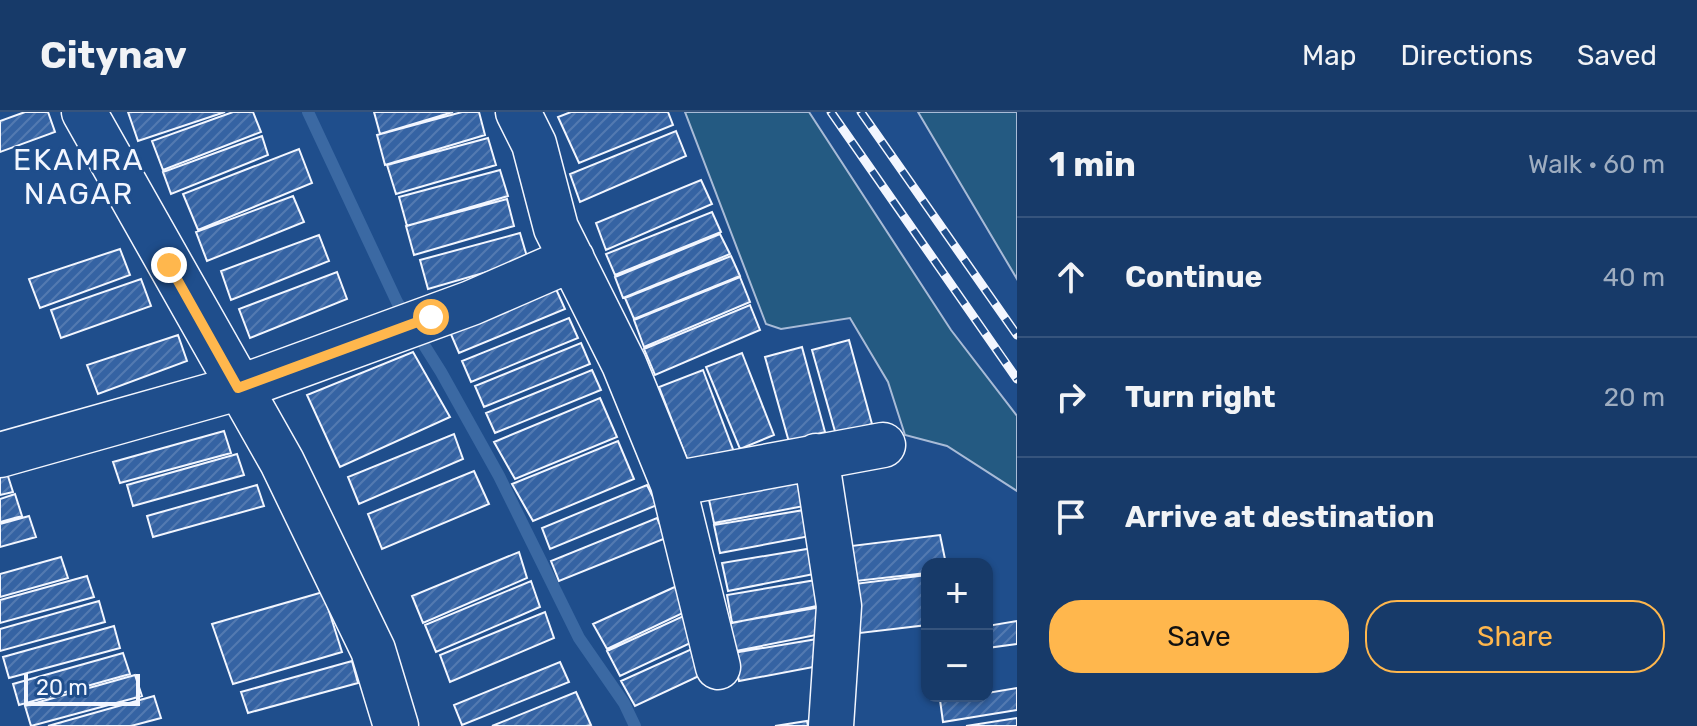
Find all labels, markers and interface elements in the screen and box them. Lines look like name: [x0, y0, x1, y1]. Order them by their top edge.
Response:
text: Citynav: [40, 32, 187, 78]
text: Map: [1302, 39, 1356, 72]
text: Directions: [1400, 39, 1533, 72]
text: Saved: [1577, 39, 1657, 72]
district label: EKAMRA NAGAR: [13, 142, 145, 212]
text: 1 min: [1049, 144, 1136, 185]
text: Walk · 60 m: [1528, 149, 1665, 180]
route end: [151, 247, 187, 283]
icon: ahead: [1049, 255, 1093, 299]
text: Continue: [1125, 259, 1262, 295]
text: 40 m: [1603, 262, 1665, 293]
route start: [413, 299, 449, 335]
icon: right: [1049, 375, 1093, 419]
text: Turn right: [1125, 379, 1276, 415]
text: 20 m: [1604, 382, 1665, 413]
icon: arrive: [1049, 495, 1093, 539]
text: Arrive at destination: [1125, 499, 1435, 535]
map controls: [921, 558, 993, 702]
button: +: [921, 558, 993, 630]
button: Save: [1049, 600, 1349, 673]
button: Share: [1365, 600, 1665, 673]
button: −: [921, 630, 993, 702]
scale bar: [24, 670, 140, 706]
text: 20 m: [36, 674, 88, 701]

